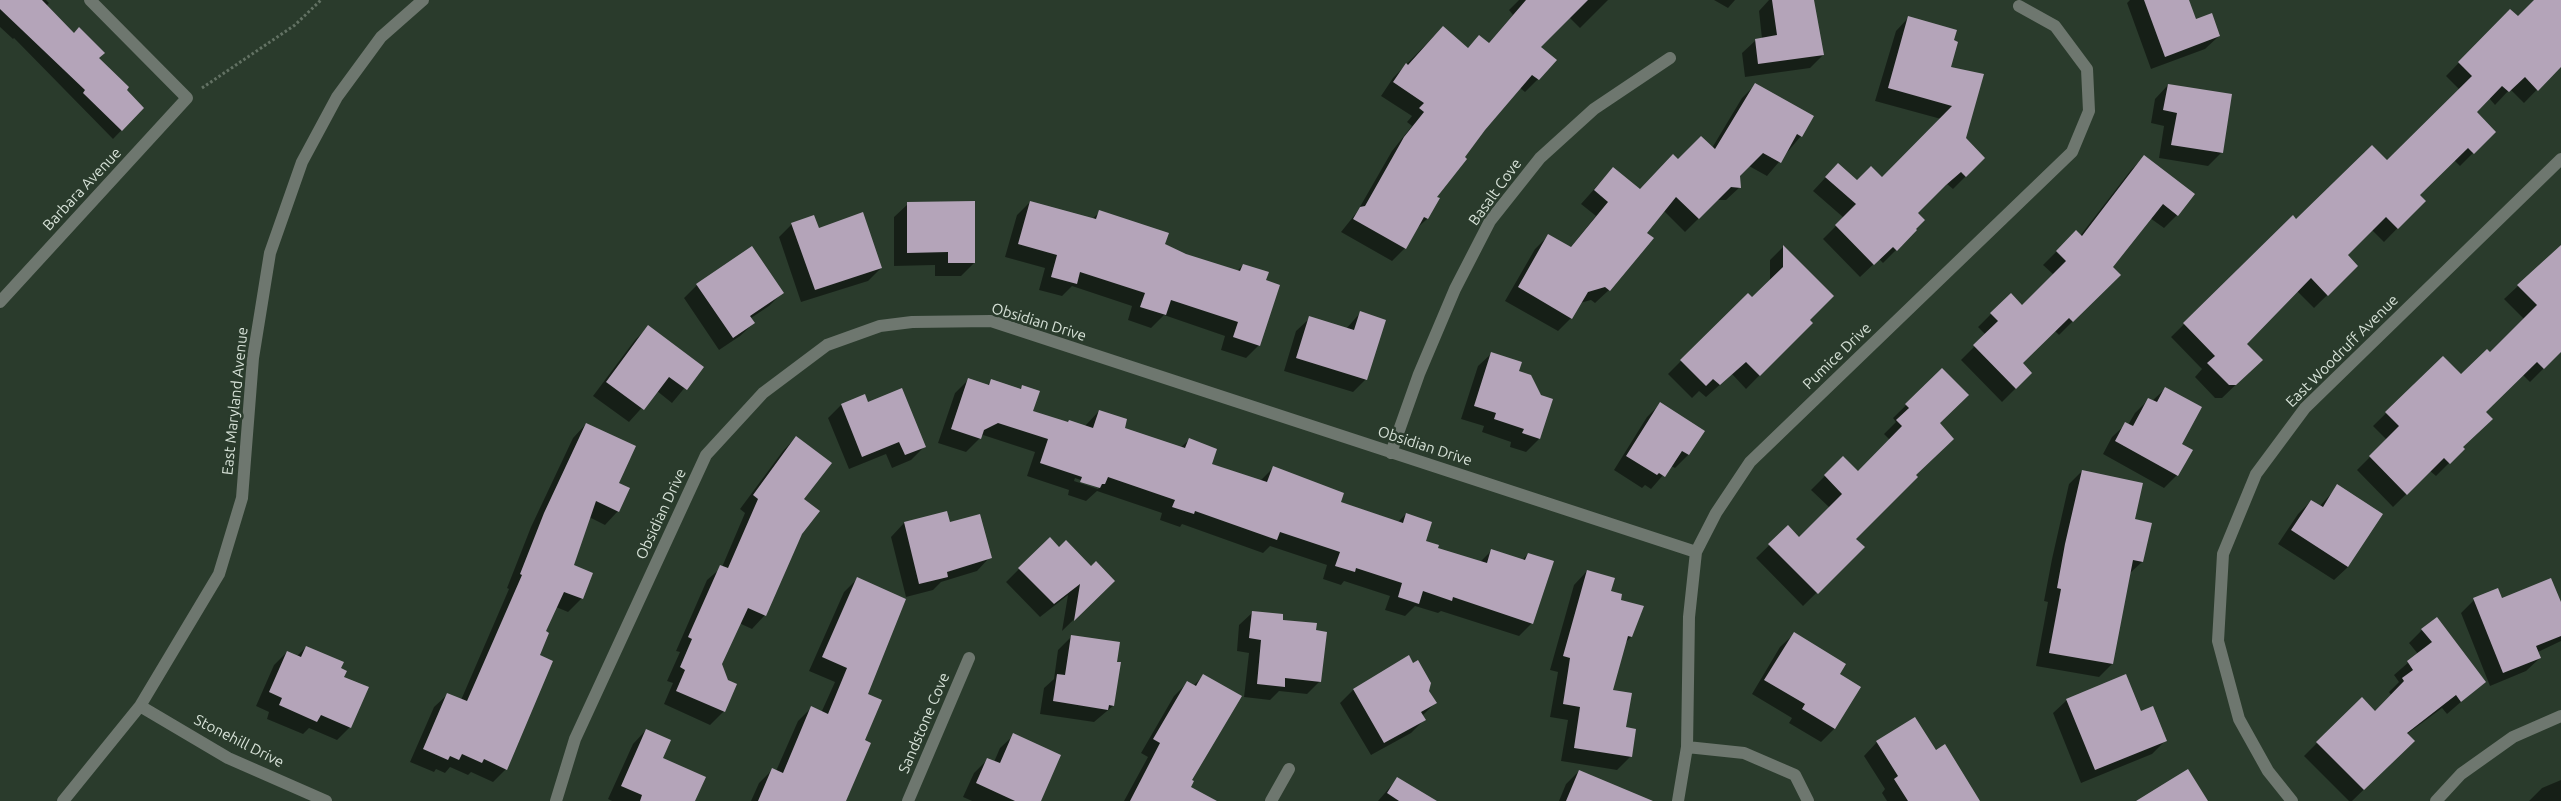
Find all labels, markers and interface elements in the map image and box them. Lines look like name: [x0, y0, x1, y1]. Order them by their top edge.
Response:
street label: Barbara Avenue: [39, 144, 125, 234]
street label: Basalt Cove: [1465, 155, 1525, 229]
street label: East Woodruff Avenue: [2282, 291, 2402, 411]
street label: Obsidian Drive: [989, 299, 1089, 345]
street label: Pumice Drive: [1799, 319, 1875, 393]
street label: East Maryland Avenue: [218, 326, 252, 476]
street label: Obsidian Drive: [1376, 422, 1474, 470]
street label: Obsidian Drive: [632, 466, 690, 562]
street label: Sandstone Cove: [895, 670, 953, 776]
street label: Stonehill Drive: [191, 711, 287, 771]

